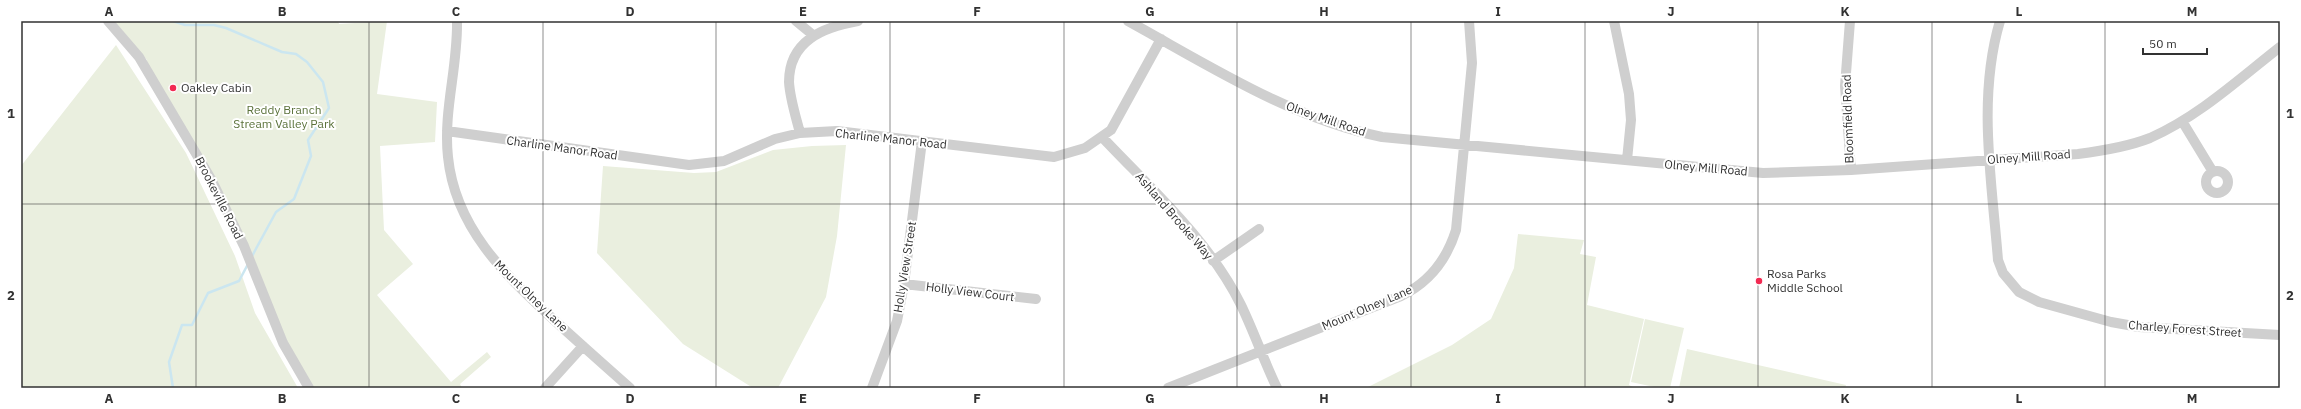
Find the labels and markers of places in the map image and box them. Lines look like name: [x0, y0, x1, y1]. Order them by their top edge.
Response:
place label: Oakley Cabin: [181, 80, 251, 95]
marker: Oakley Cabin: [168, 83, 178, 93]
place label: Rosa Parks Middle School: [1767, 266, 1843, 295]
marker: Rosa Parks Middle School: [1754, 276, 1764, 286]

